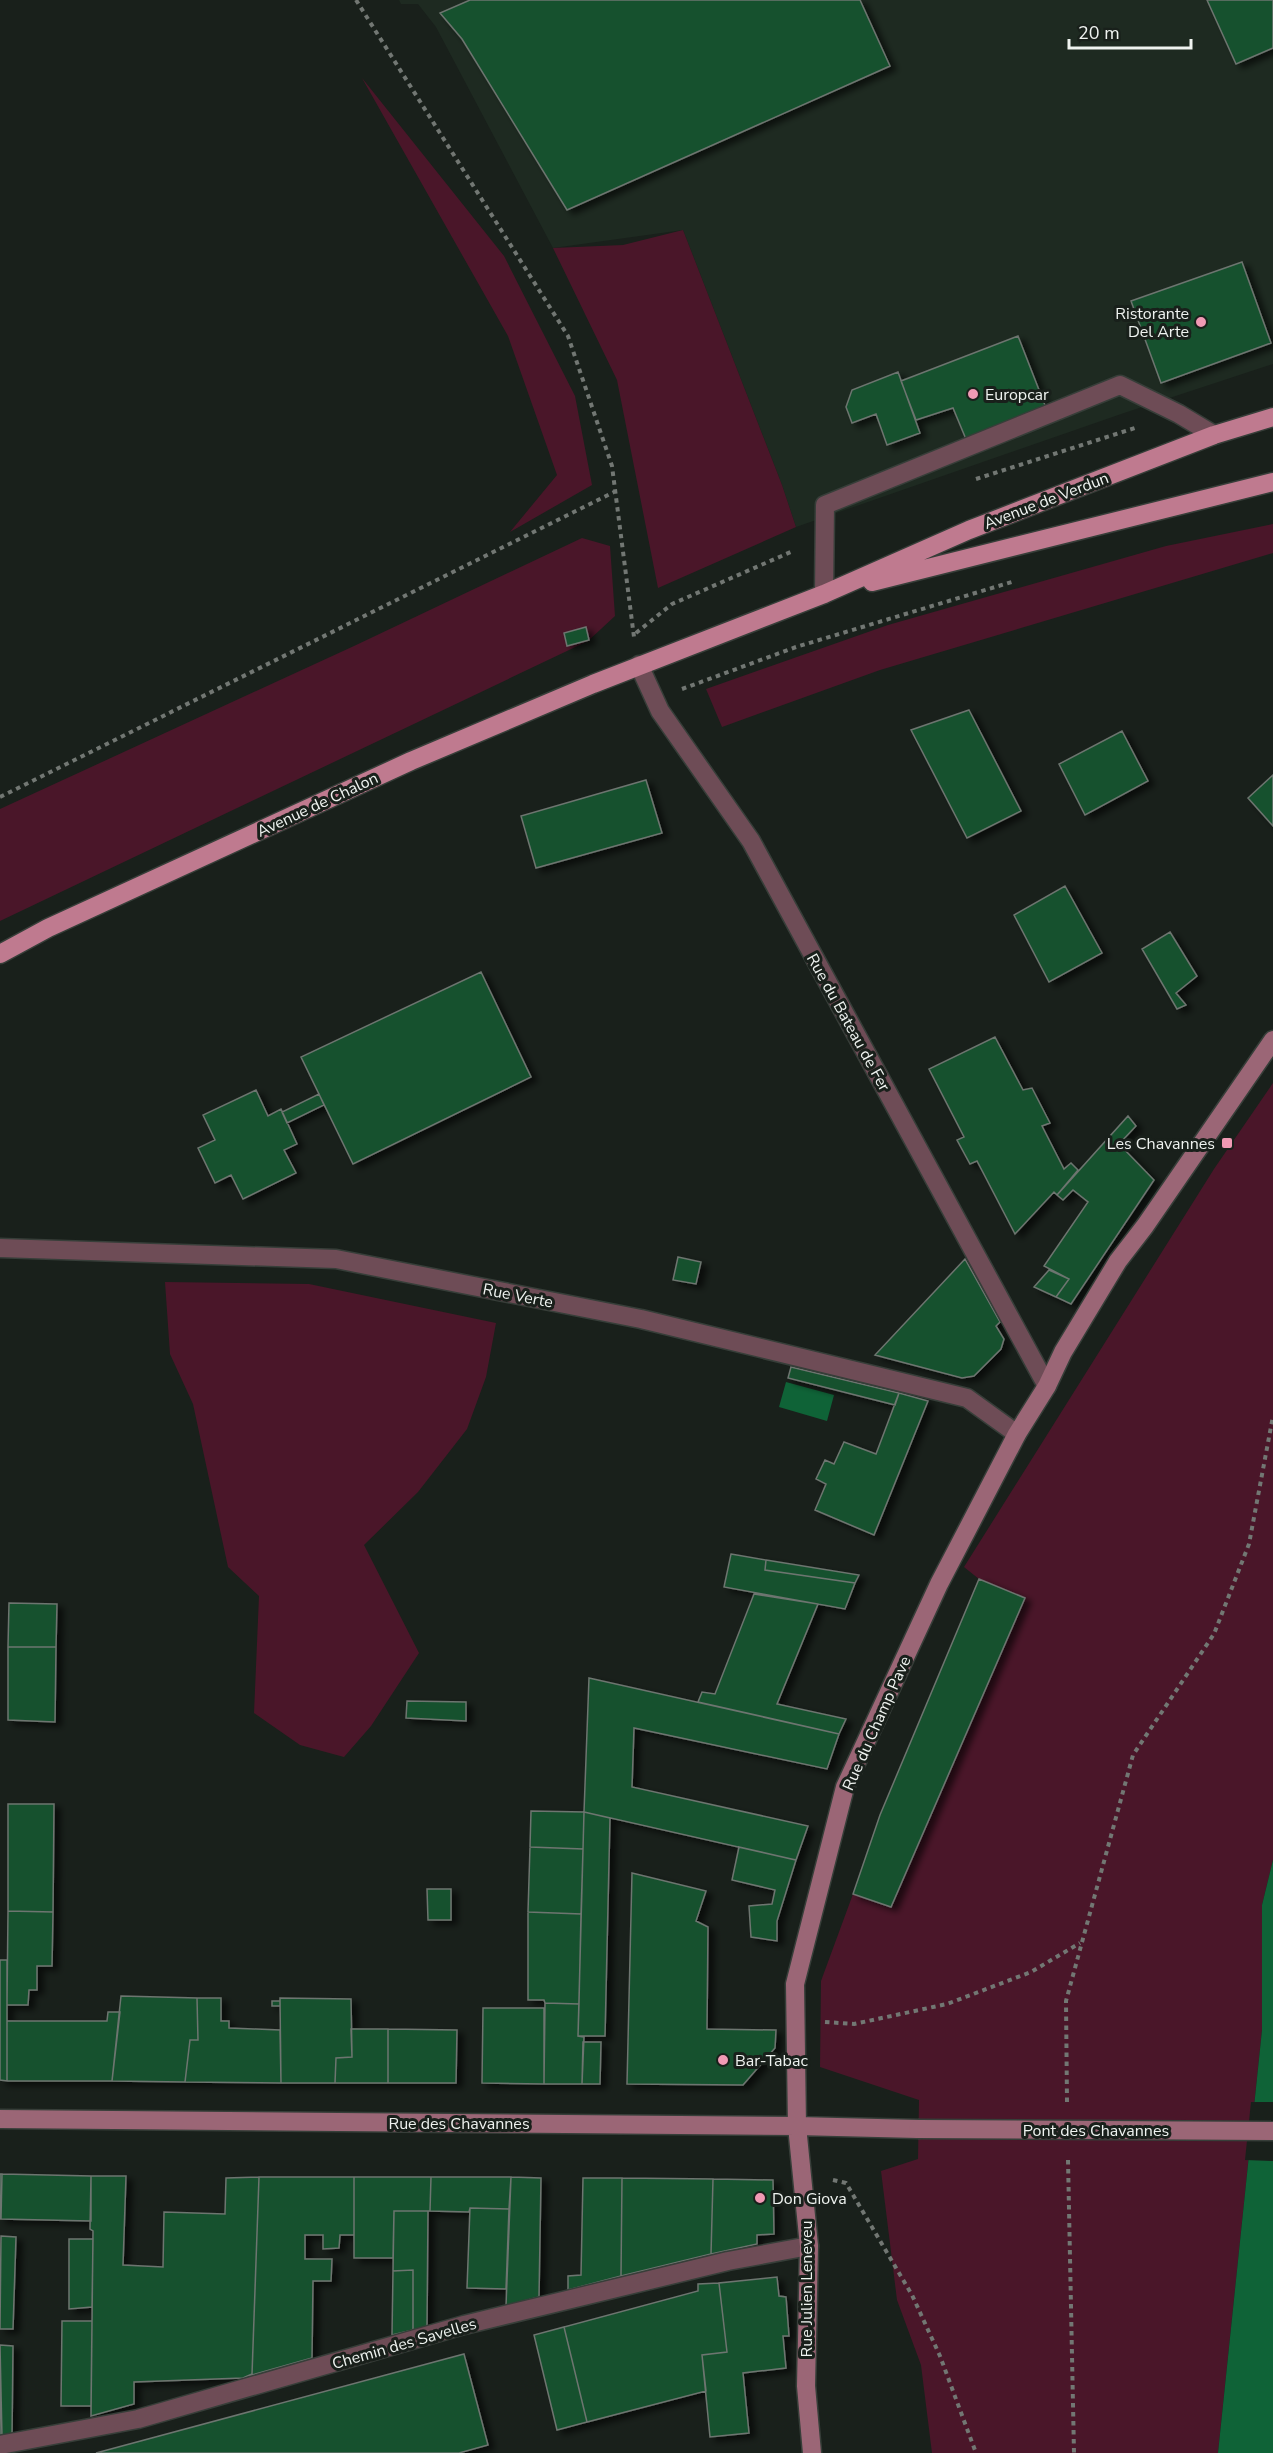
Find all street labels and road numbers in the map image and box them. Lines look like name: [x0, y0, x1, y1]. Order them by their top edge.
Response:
street label: Avenue de Verdun: [981, 467, 1112, 535]
street label: Avenue de Chalon: [253, 767, 382, 843]
street label: Rue du Bateau de Fer: [801, 950, 895, 1096]
street label: Rue Verte: [481, 1278, 555, 1314]
street label: Rue du Champ Pave: [837, 1653, 916, 1794]
street label: Rue des Chavannes: [388, 2113, 530, 2135]
street label: Pont des Chavannes: [1023, 2120, 1169, 2142]
street label: Rue Julien Leneveu: [796, 2221, 818, 2357]
street label: Chemin des Savelles: [330, 2313, 479, 2375]

